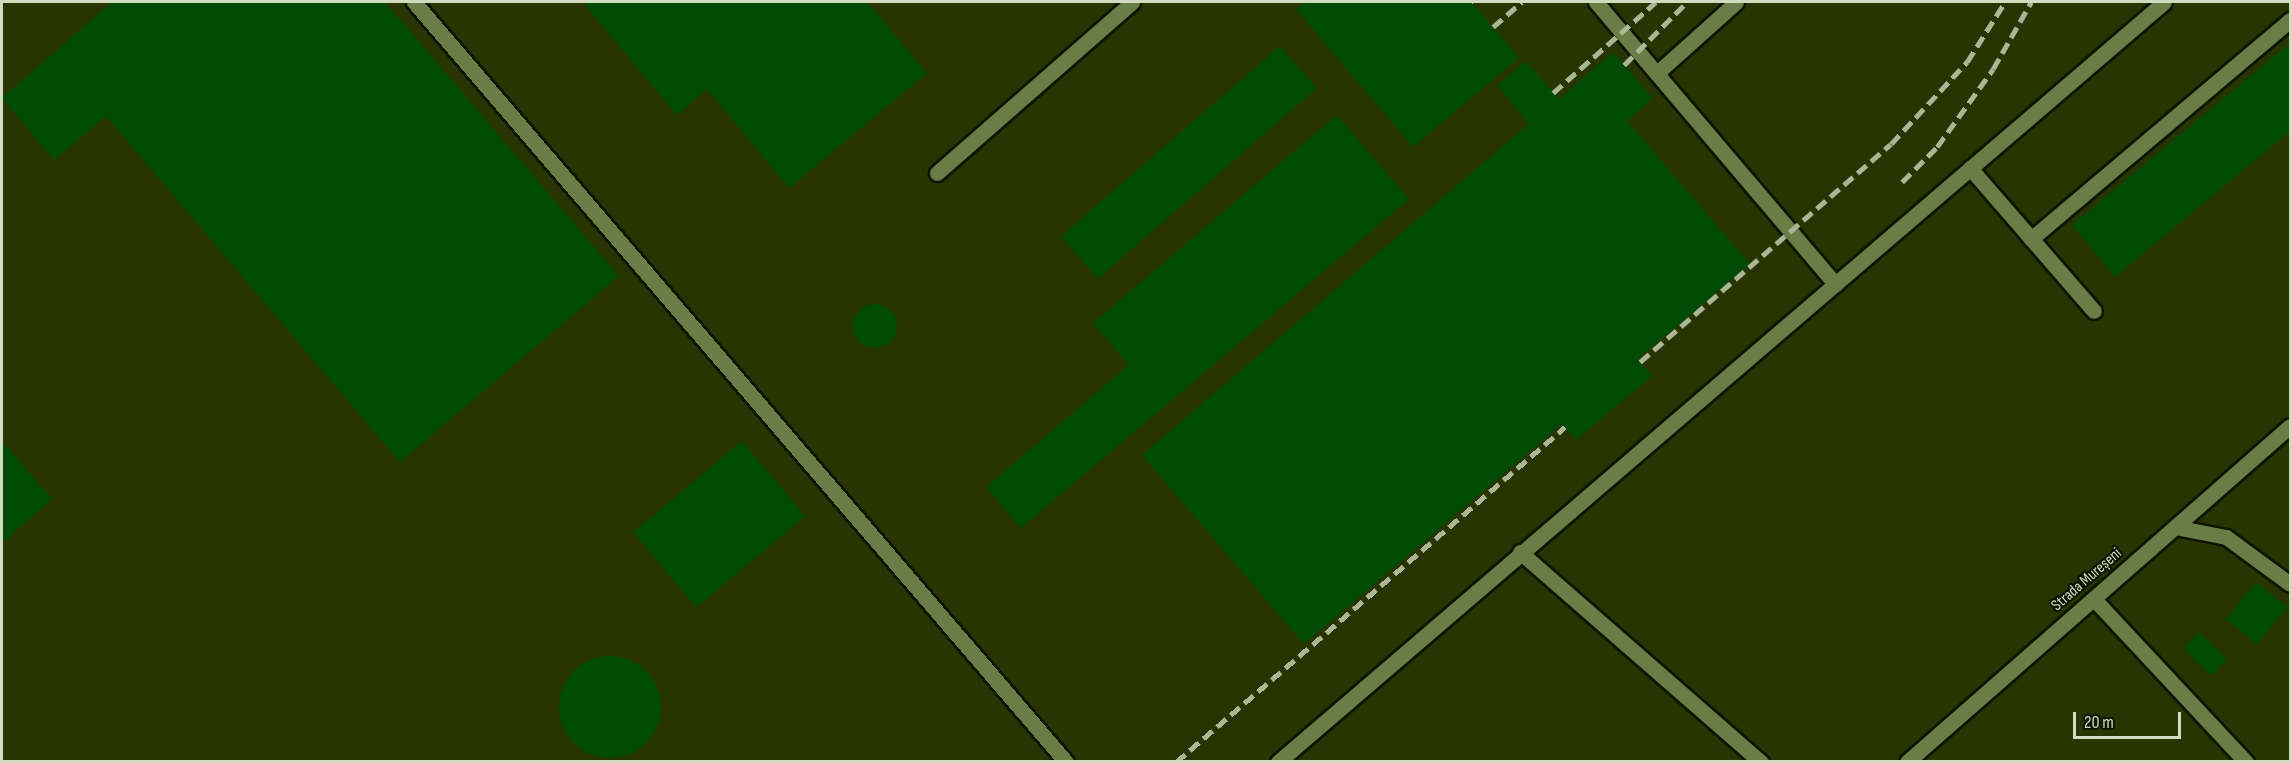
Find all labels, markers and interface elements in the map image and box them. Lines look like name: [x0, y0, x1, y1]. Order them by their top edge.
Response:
street label: Strada Mureșeni: [2048, 544, 2126, 616]
scale bar: [2076, 700, 2184, 738]
text: 20 m: [2084, 712, 2114, 733]

